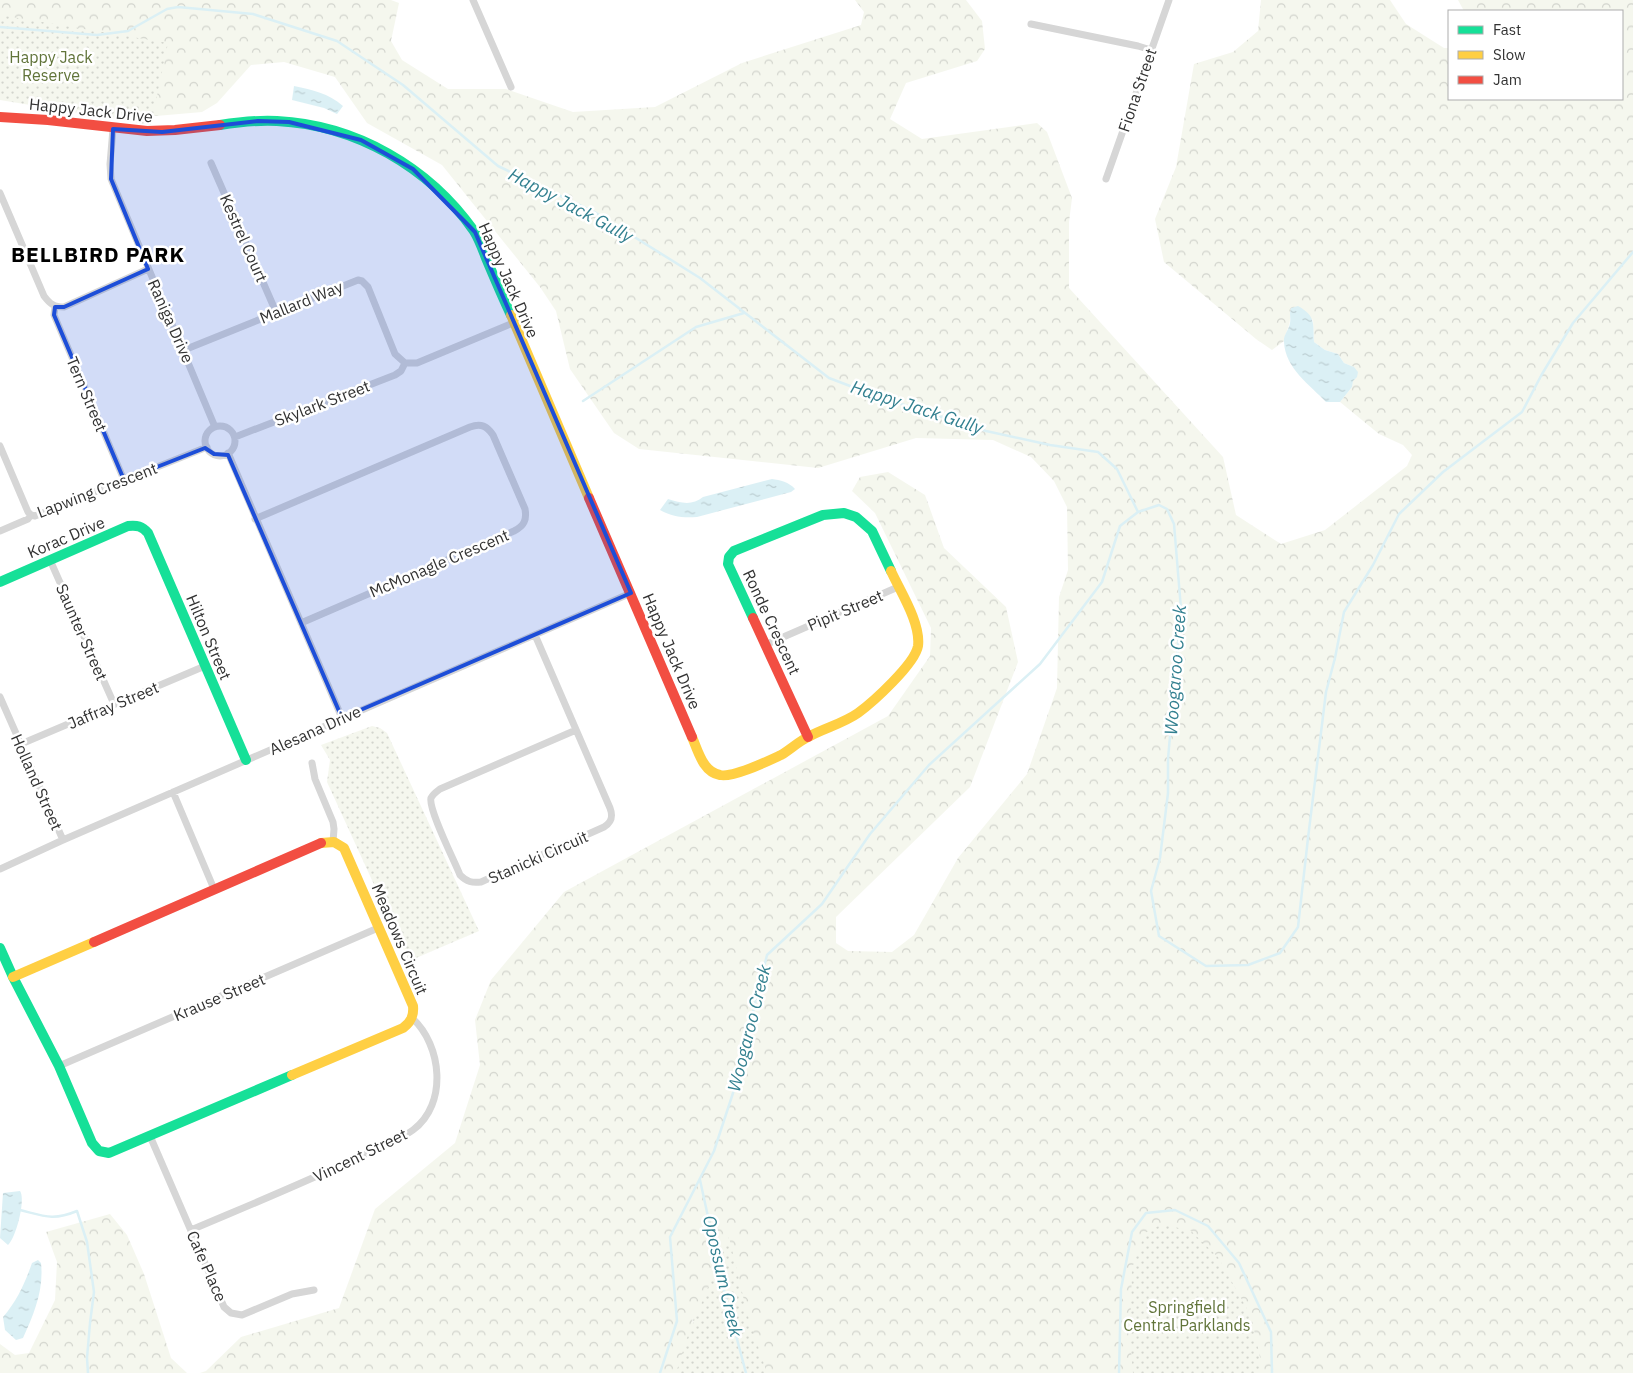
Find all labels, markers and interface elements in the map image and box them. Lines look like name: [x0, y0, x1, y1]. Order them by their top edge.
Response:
legend: [1448, 10, 1623, 100]
text: Fast: [1493, 20, 1521, 39]
text: Slow: [1493, 45, 1526, 64]
street label: Fiona Street: [1113, 46, 1161, 134]
park label: Happy Jack Reserve: [9, 47, 93, 85]
text: Jam: [1493, 70, 1522, 89]
street label: Happy Jack Drive: [28, 94, 154, 126]
water label: Happy Jack Gully: [505, 162, 638, 248]
street label: Kestrel Court: [216, 191, 272, 285]
street label: Happy Jack Drive: [475, 219, 543, 341]
district label: BELLBIRD PARK: [11, 240, 185, 268]
street label: Raniga Drive: [144, 276, 198, 366]
street label: Mallard Way: [256, 276, 346, 328]
street label: Tern Street: [62, 353, 112, 435]
water label: Happy Jack Gully: [848, 375, 987, 440]
street label: Skylark Street: [271, 376, 373, 430]
street label: Lapwing Crescent: [34, 458, 160, 522]
street label: Korac Drive: [24, 512, 108, 562]
street label: McMonagle Crescent: [366, 525, 512, 601]
street label: Ronde Crescent: [739, 566, 805, 678]
street label: Saunter Street: [52, 580, 112, 684]
street label: Pipit Street: [804, 585, 886, 635]
street label: Happy Jack Drive: [639, 590, 706, 712]
street label: Hilton Street: [182, 591, 236, 683]
water label: Woogaroo Creek: [1159, 604, 1191, 736]
street label: Jaffray Street: [64, 677, 162, 733]
street label: Alesana Drive: [266, 701, 364, 759]
street label: Holland Street: [7, 731, 67, 833]
street label: Stanicki Circuit: [485, 826, 591, 888]
street label: Meadows Circuit: [368, 880, 432, 998]
water label: Woogaroo Creek: [722, 961, 776, 1094]
street label: Krause Street: [170, 969, 268, 1025]
street label: Vincent Street: [310, 1124, 410, 1186]
water label: Opossum Creek: [698, 1213, 748, 1340]
street label: Cafe Place: [183, 1227, 232, 1305]
park label: Springfield Central Parklands: [1123, 1297, 1251, 1335]

